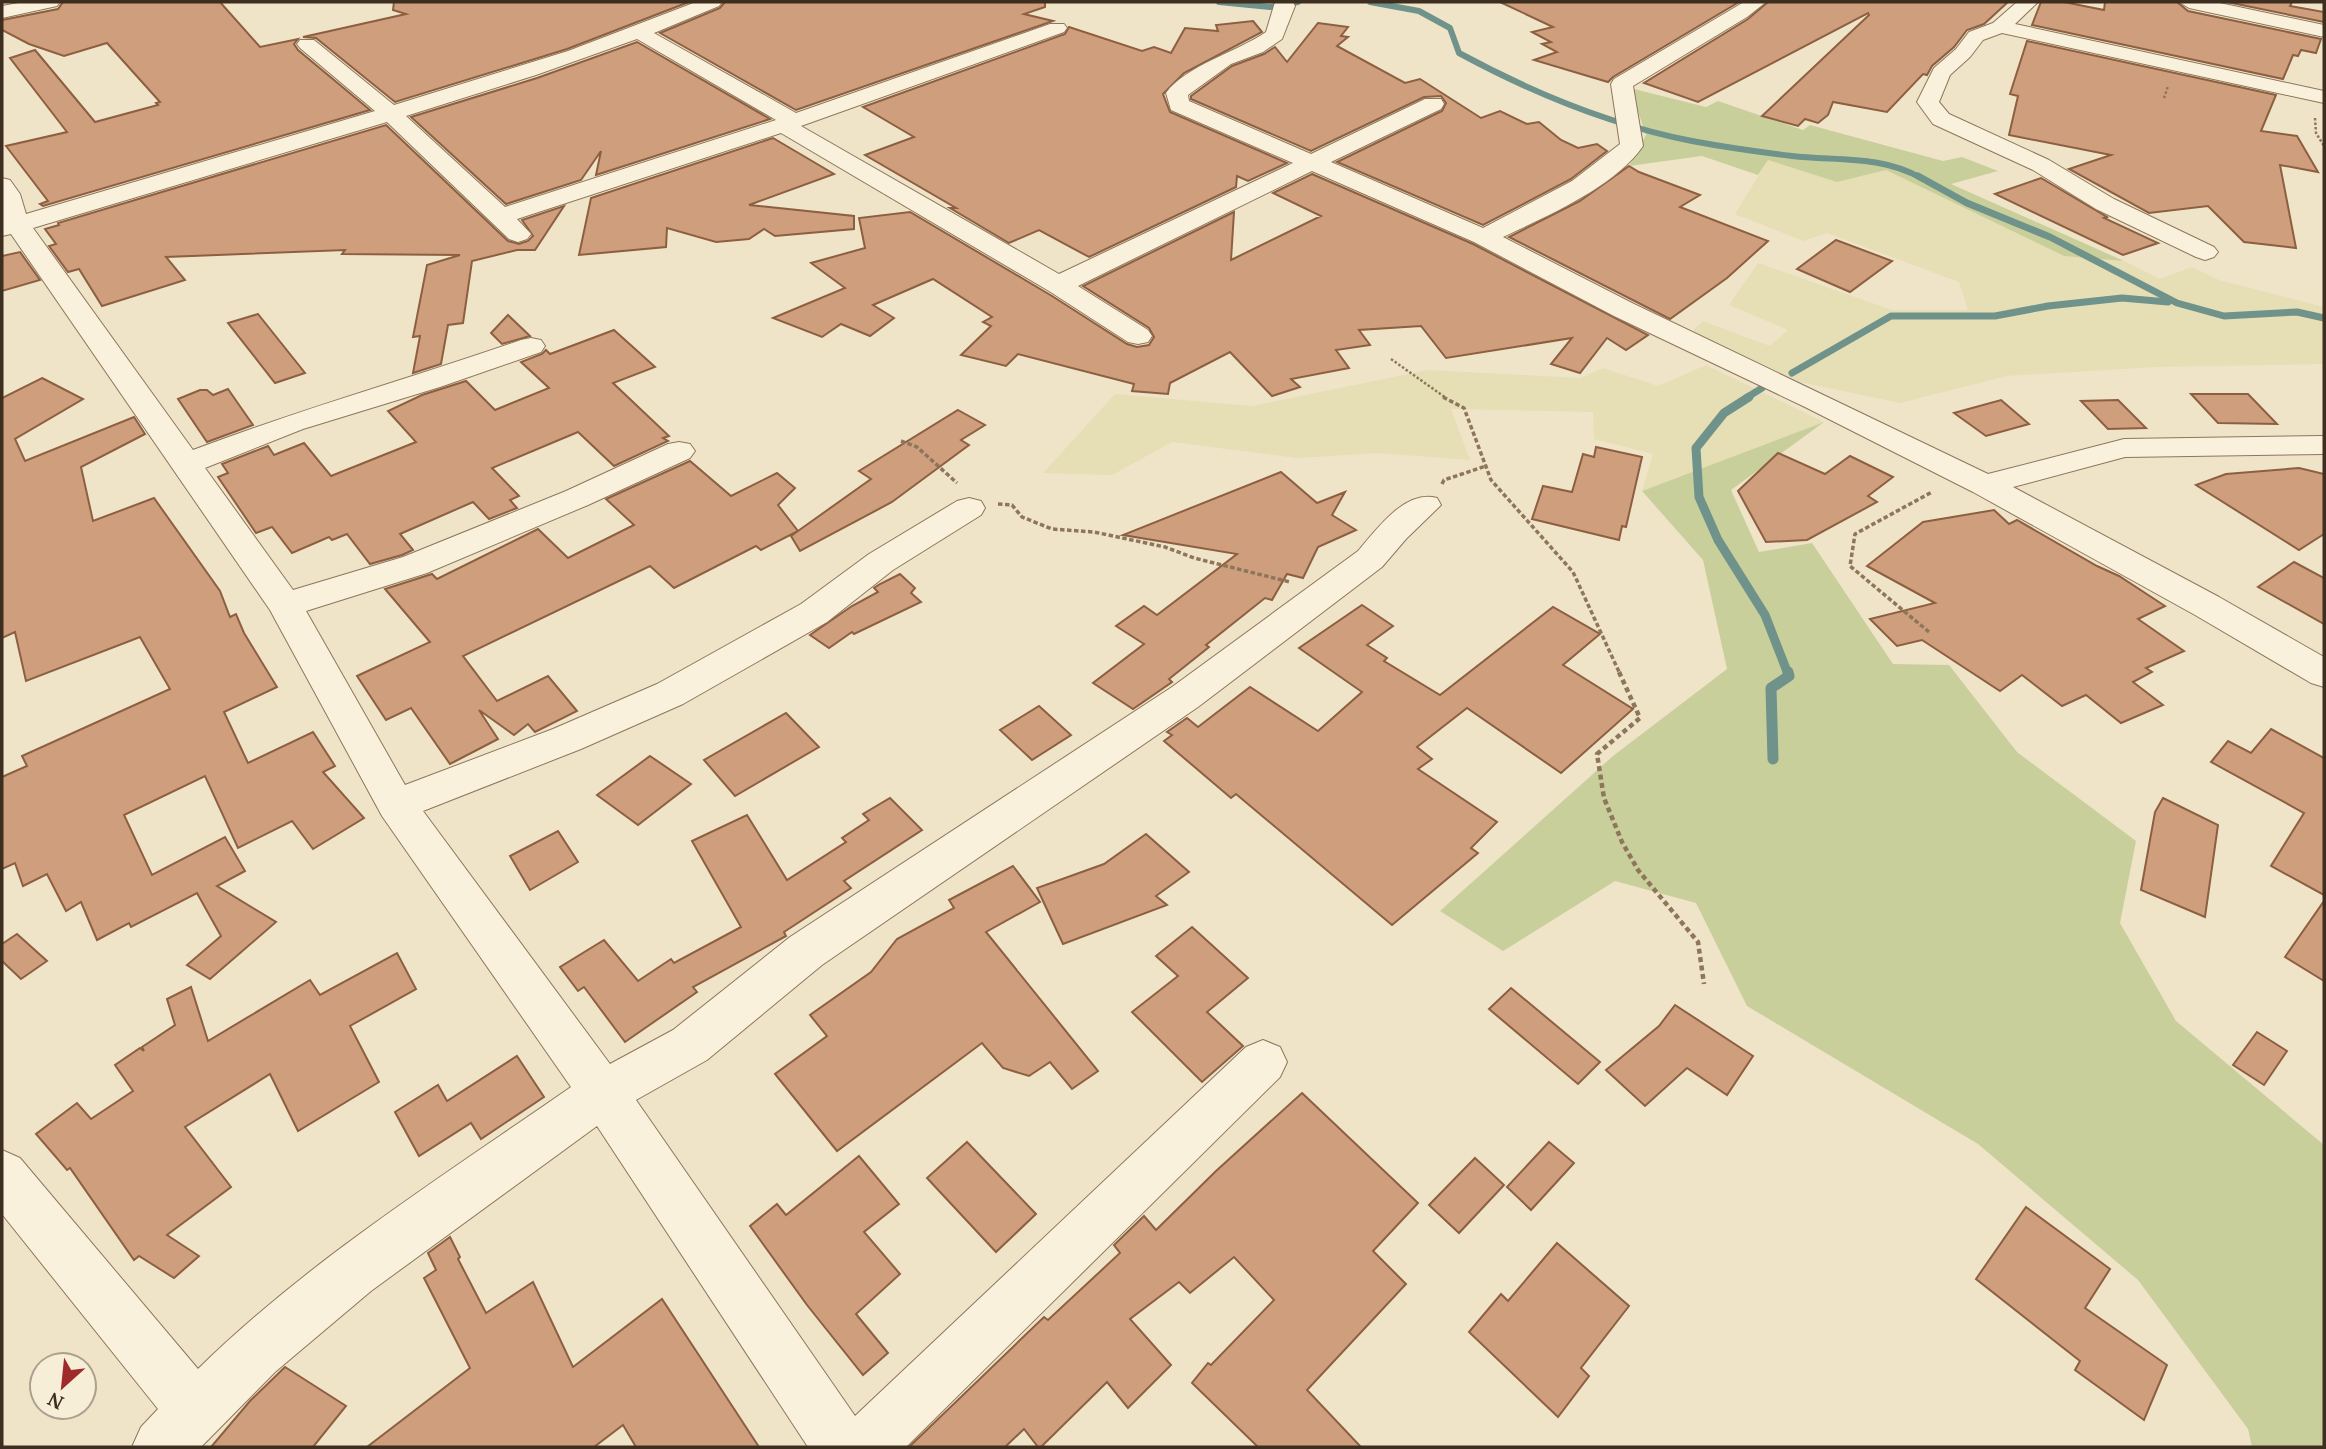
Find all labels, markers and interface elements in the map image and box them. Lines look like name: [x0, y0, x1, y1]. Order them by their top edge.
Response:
north arrow: [28, 1351, 98, 1421]
text: N: [42, 1387, 67, 1416]

